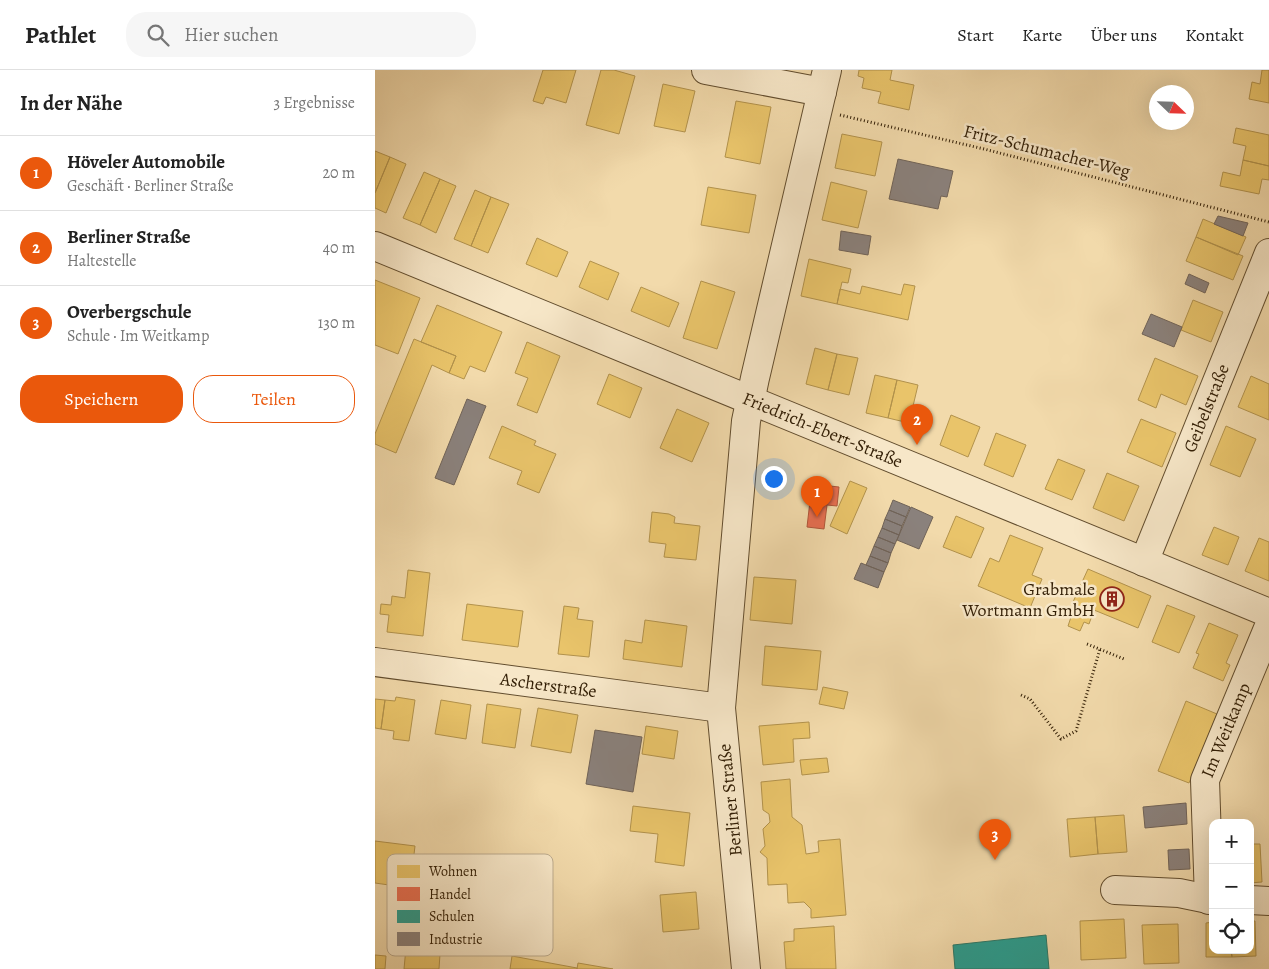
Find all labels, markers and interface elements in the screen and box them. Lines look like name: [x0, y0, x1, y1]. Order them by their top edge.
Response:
search box: [126, 12, 476, 57]
text: Pathlet: [25, 19, 96, 51]
icon: search: [144, 21, 172, 49]
text: Hier suchen: [184, 22, 278, 48]
text: Start: [957, 23, 994, 47]
text: Karte: [1022, 23, 1062, 47]
text: Über uns: [1090, 23, 1157, 47]
text: Kontakt: [1185, 23, 1244, 47]
north arrow: [1149, 85, 1194, 130]
text: In der Nähe: [20, 89, 122, 117]
text: 3 Ergebnisse: [273, 92, 355, 114]
street label: Fritz-Schumacher-Weg: [961, 119, 1133, 183]
text: Höveler Automobile: [67, 149, 225, 175]
text: 1: [33, 162, 39, 184]
text: 20 m: [322, 162, 355, 184]
text: Geschäft · Berliner Straße: [67, 175, 234, 197]
text: Berliner Straße: [67, 224, 191, 250]
text: 2: [32, 237, 40, 259]
text: 40 m: [323, 237, 355, 259]
text: Haltestelle: [67, 250, 136, 272]
text: Overbergschule: [67, 299, 191, 325]
text: 3: [33, 312, 39, 334]
text: 130 m: [318, 312, 355, 334]
text: Schule · Im Weitkamp: [67, 325, 209, 347]
street label: Geibelstraße: [1178, 360, 1235, 456]
button: Speichern: [20, 375, 183, 423]
button: Teilen: [193, 375, 355, 423]
street label: Friedrich-Ebert-Straße: [739, 386, 906, 473]
pin: 2: [901, 404, 933, 445]
your location: [761, 466, 787, 492]
pin: 1: [801, 476, 833, 517]
place label: Grabmale Wortmann GmbH: [961, 577, 1095, 622]
building icon: Grabmale Wortmann GmbH: [1099, 586, 1125, 612]
street label: Ascherstraße: [498, 667, 598, 703]
street label: Im Weitkamp: [1195, 679, 1256, 781]
street label: Berliner Straße: [712, 743, 748, 857]
pin: 3: [979, 819, 1011, 860]
map controls: [1209, 819, 1254, 954]
button: +: [1209, 819, 1254, 864]
legend: [387, 854, 553, 956]
text: Wohnen: [428, 862, 477, 881]
button: −: [1209, 864, 1254, 909]
text: Handel: [429, 885, 471, 904]
text: Schulen: [429, 907, 475, 926]
button: locate: [1209, 909, 1254, 954]
text: Industrie: [429, 930, 483, 949]

